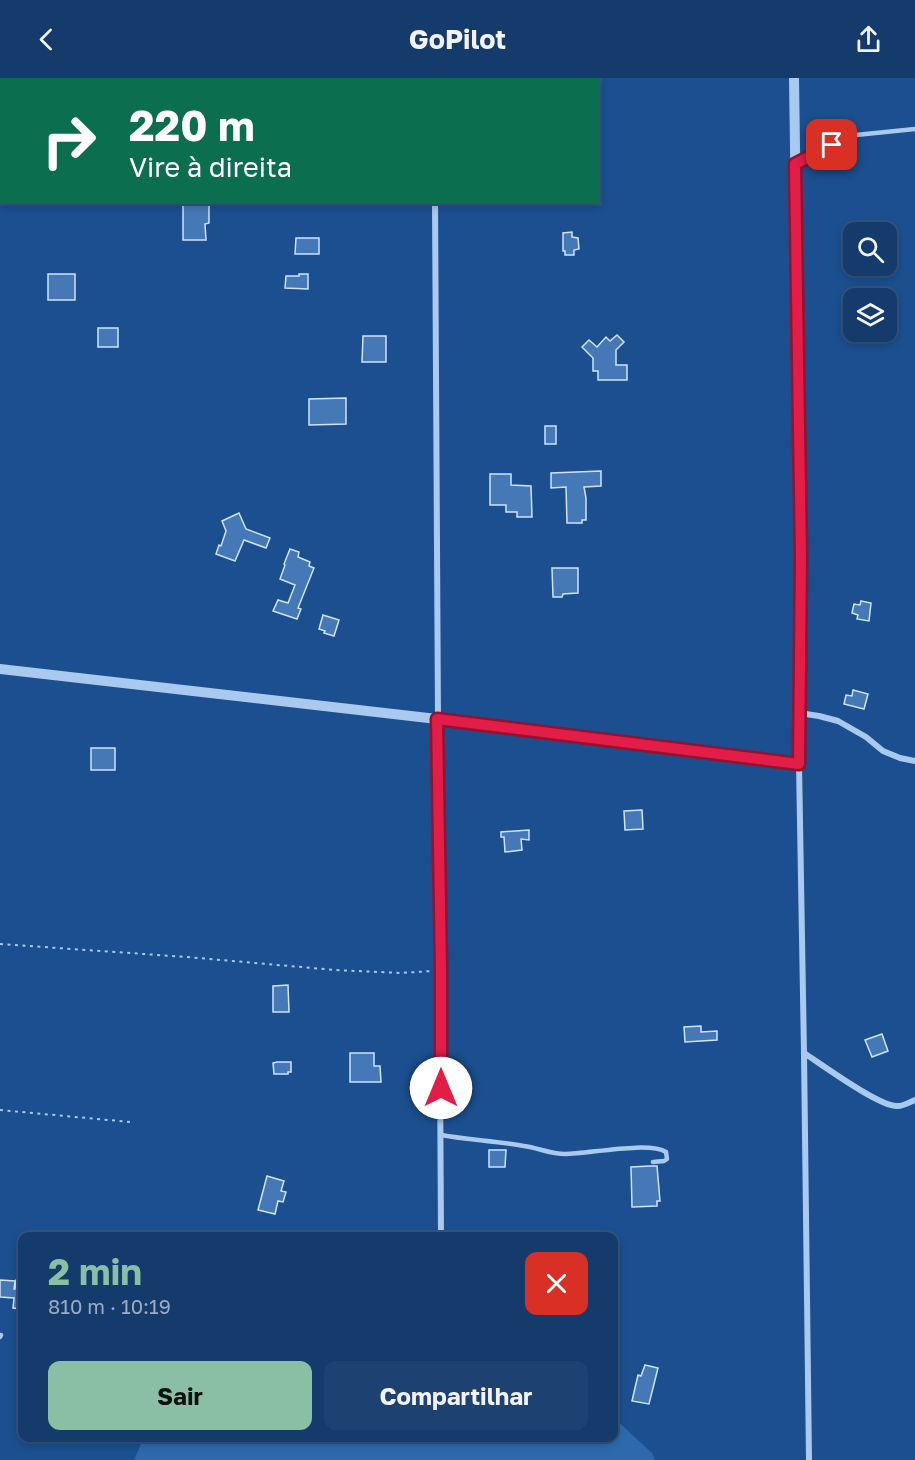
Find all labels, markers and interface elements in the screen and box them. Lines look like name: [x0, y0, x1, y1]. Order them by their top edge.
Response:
icon: back: [30, 23, 63, 56]
text: GoPilot: [409, 23, 506, 55]
icon: share: [852, 23, 885, 56]
text: 220 m: [129, 100, 255, 150]
icon: right: [30, 102, 108, 180]
pin: [806, 119, 857, 170]
icon: arrive: [815, 128, 848, 161]
text: Vire à direita: [129, 151, 292, 183]
map controls: [843, 222, 897, 342]
button: search: [843, 222, 897, 276]
button: layers: [843, 288, 897, 342]
position arrow: [409, 1056, 473, 1120]
text: 2 min: [48, 1250, 142, 1293]
button: close: [525, 1252, 588, 1315]
text: 810 m · 10:19: [48, 1294, 171, 1318]
button: Sair: [48, 1361, 312, 1430]
button: Compartilhar: [324, 1361, 588, 1430]

